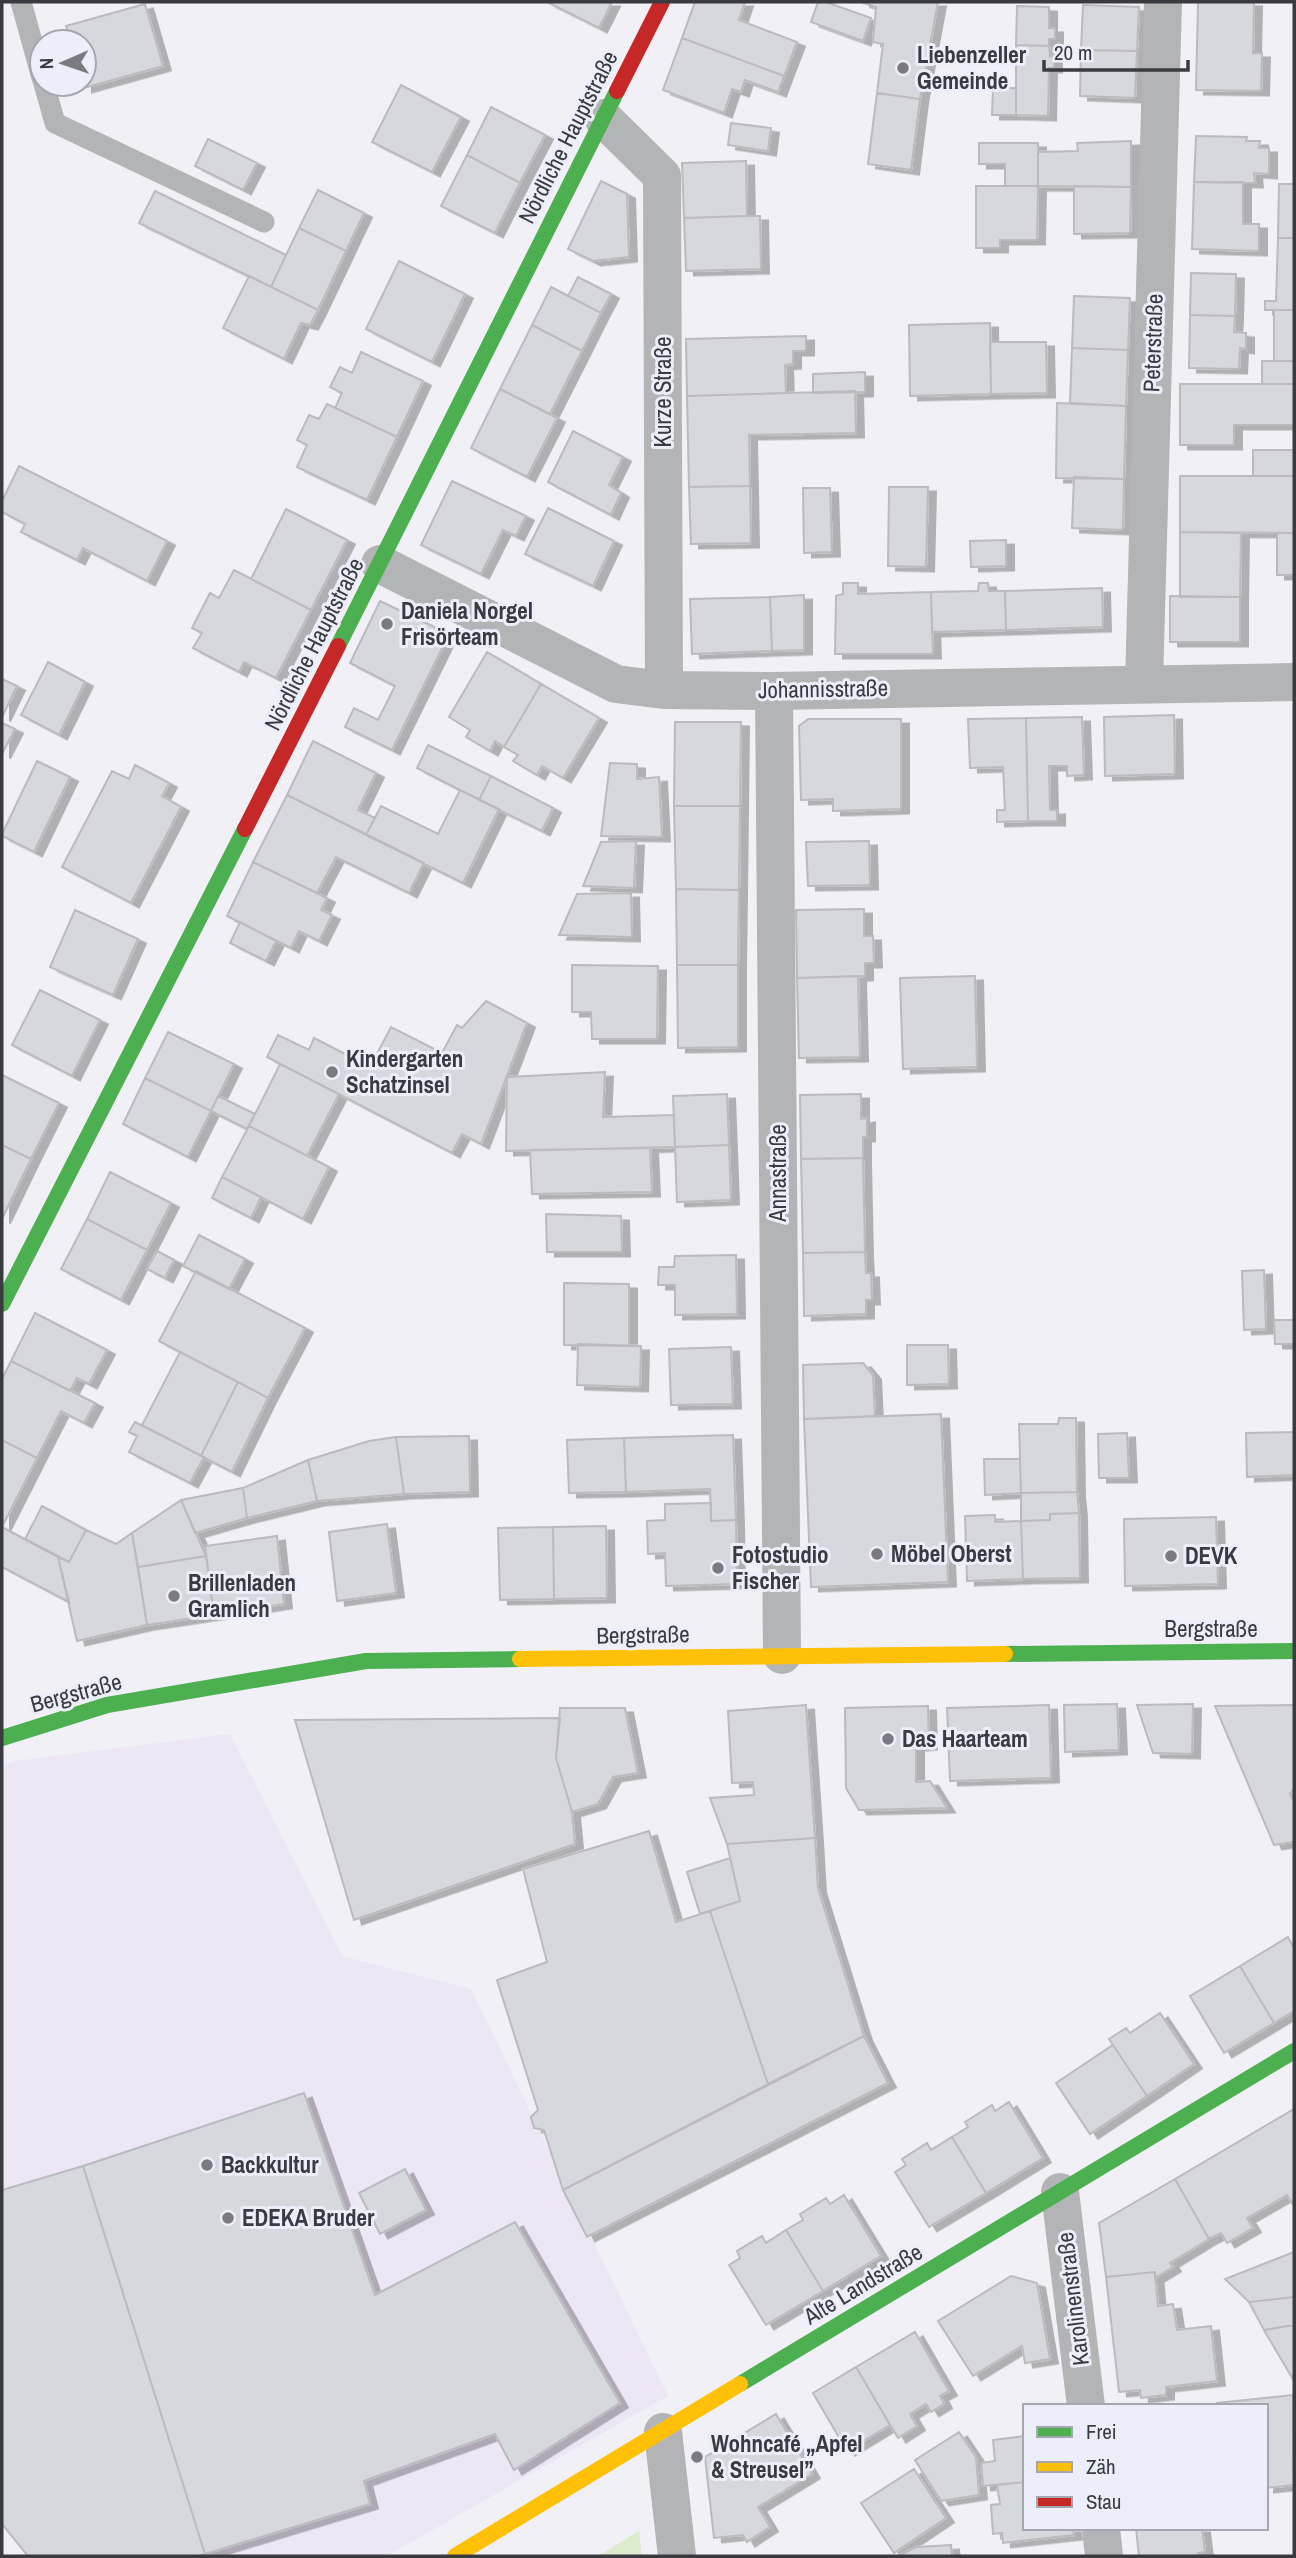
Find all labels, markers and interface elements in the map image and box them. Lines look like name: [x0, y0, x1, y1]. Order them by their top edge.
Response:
north arrow: [28, 28, 98, 98]
scale bar: [1044, 28, 1188, 72]
text: 20 m: [1054, 38, 1092, 67]
place label: Liebenzeller Gemeinde: [917, 39, 1027, 96]
street label: Nördliche Hauptstraße: [511, 45, 624, 228]
text: N: [33, 58, 59, 70]
marker: Liebenzeller Gemeinde: [895, 60, 911, 76]
street label: Peterstraße: [1135, 293, 1170, 393]
street label: Kurze Straße: [647, 336, 678, 448]
street label: Nördliche Hauptstraße: [257, 552, 370, 735]
place label: Daniela Norgel Frisörteam: [401, 595, 533, 652]
marker: Daniela Norgel Frisörteam: [379, 616, 395, 632]
street label: Johannisstraße: [758, 672, 888, 705]
place label: Kindergarten Schatzinsel: [346, 1043, 463, 1100]
marker: Kindergarten Schatzinsel: [324, 1064, 340, 1080]
street label: Annastraße: [762, 1124, 793, 1223]
place label: Möbel Oberst: [891, 1538, 1012, 1569]
place label: Fotostudio Fischer: [732, 1539, 829, 1596]
place label: DEVK: [1185, 1540, 1238, 1571]
marker: Möbel Oberst: [869, 1546, 885, 1562]
marker: DEVK: [1163, 1548, 1179, 1564]
marker: Fotostudio Fischer: [710, 1560, 726, 1576]
place label: Brillenladen Gramlich: [188, 1567, 296, 1624]
marker: Brillenladen Gramlich: [166, 1588, 182, 1604]
street label: Bergstraße: [1164, 1613, 1258, 1644]
street label: Bergstraße: [596, 1618, 690, 1651]
street label: Bergstraße: [27, 1665, 125, 1720]
place label: Das Haarteam: [902, 1723, 1028, 1754]
marker: Das Haarteam: [880, 1731, 896, 1747]
place label: Backkultur: [221, 2149, 319, 2180]
marker: Backkultur: [199, 2157, 215, 2173]
place label: EDEKA Bruder: [242, 2202, 375, 2233]
marker: EDEKA Bruder: [220, 2210, 236, 2226]
street label: Karolinenstraße: [1049, 2231, 1096, 2368]
street label: Alte Landstraße: [797, 2236, 928, 2332]
legend: [1023, 2404, 1268, 2530]
text: Frei: [1086, 2417, 1117, 2446]
place label: Wohncafé „Apfel & Streusel”: [711, 2428, 863, 2485]
marker: Wohncafé „Apfel & Streusel”: [689, 2449, 705, 2465]
text: Zäh: [1086, 2452, 1116, 2481]
text: Stau: [1086, 2487, 1121, 2516]

